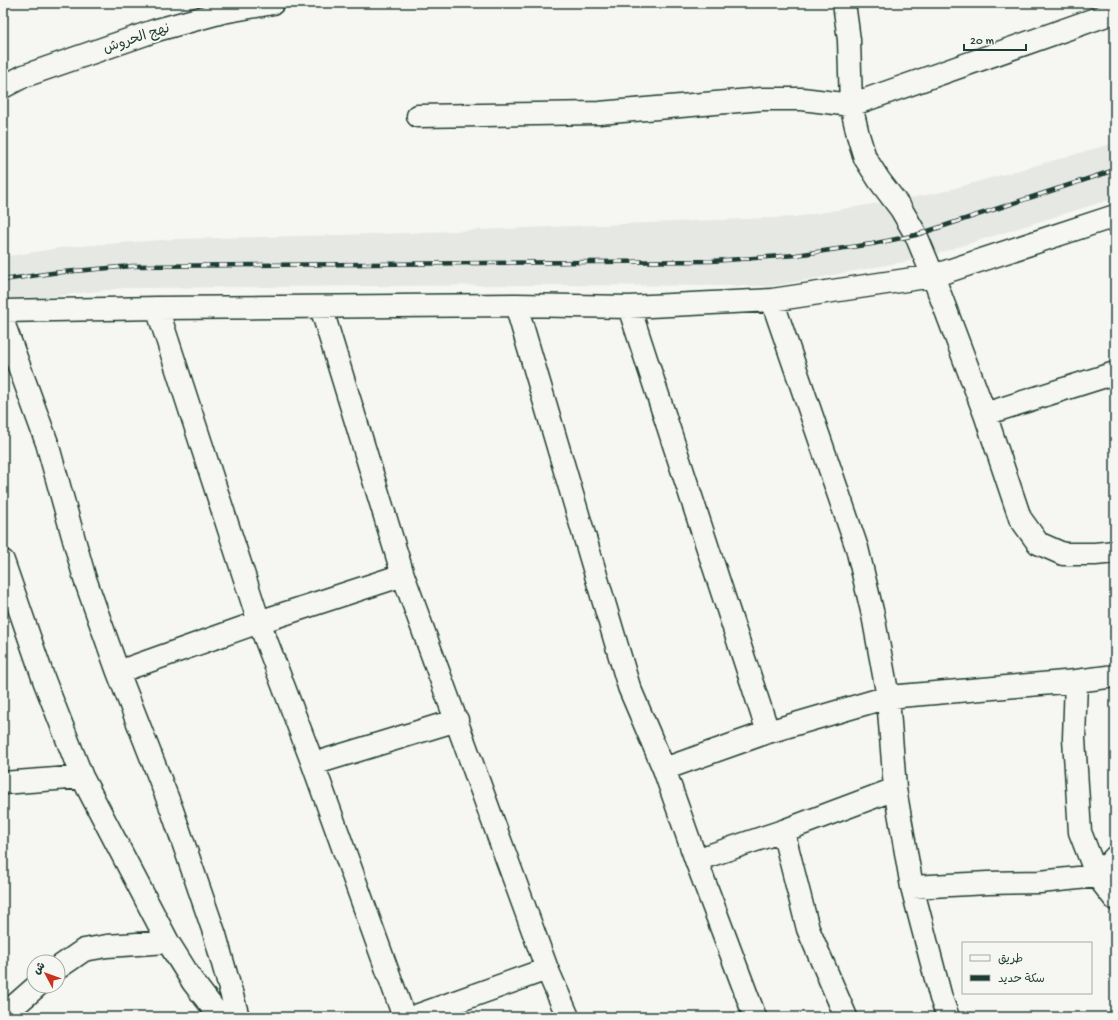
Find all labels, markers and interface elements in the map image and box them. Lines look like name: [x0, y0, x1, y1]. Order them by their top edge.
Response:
street label: نهج الحروش: [101, 21, 172, 58]
scale bar: [964, 26, 1026, 52]
text: 20 m: [970, 35, 995, 49]
legend: [962, 942, 1092, 994]
text: طريق: [998, 953, 1023, 967]
north arrow: [26, 954, 66, 994]
text: ش: [31, 960, 48, 977]
text: سكة حديد: [998, 973, 1045, 987]

